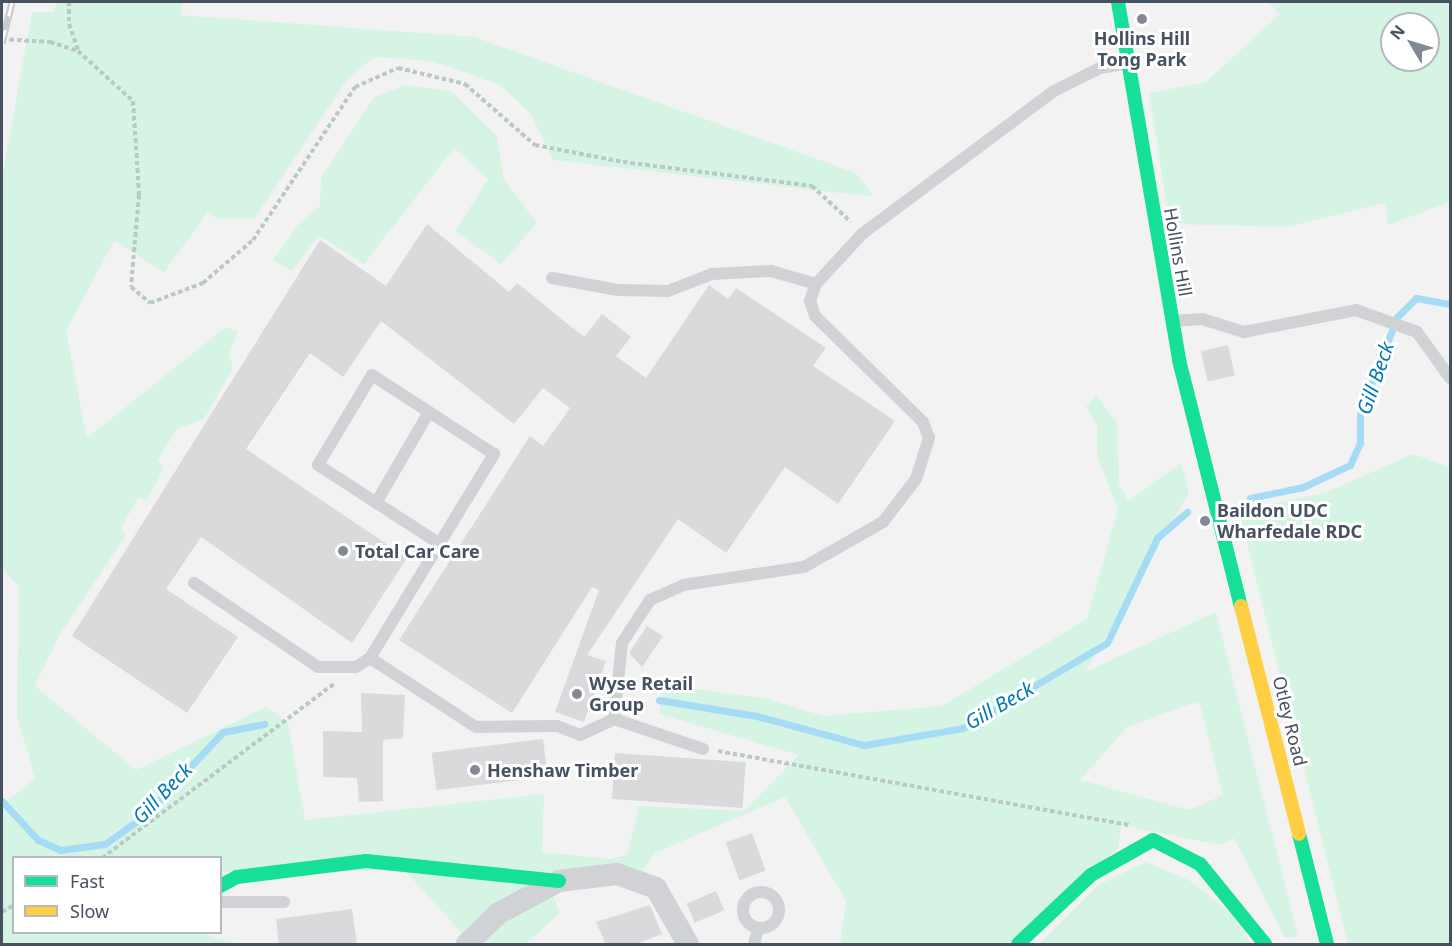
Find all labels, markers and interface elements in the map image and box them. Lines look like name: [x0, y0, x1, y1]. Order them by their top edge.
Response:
marker: Hollins Hill Tong Park: [1135, 12, 1149, 26]
north arrow: [1380, 12, 1440, 72]
text: N: [1385, 20, 1410, 44]
place label: Hollins Hill Tong Park: [1094, 28, 1190, 70]
street label: Hollins Hill: [1160, 206, 1196, 298]
water label: Gill Beck: [1351, 339, 1399, 417]
place label: Baildon UDC Wharfedale RDC: [1217, 500, 1362, 542]
marker: Baildon UDC Wharfedale RDC: [1198, 514, 1212, 528]
place label: Total Car Care: [355, 540, 480, 562]
marker: Total Car Care: [336, 544, 350, 558]
place label: Wyse Retail Group: [589, 673, 693, 716]
street label: Otley Road: [1268, 674, 1312, 768]
water label: Gill Beck: [960, 676, 1038, 734]
marker: Wyse Retail Group: [570, 687, 584, 701]
water label: Gill Beck: [127, 758, 197, 828]
place label: Henshaw Timber: [487, 759, 638, 781]
marker: Henshaw Timber: [468, 763, 482, 777]
legend: [12, 856, 222, 934]
text: Fast: [70, 869, 105, 893]
text: Slow: [70, 899, 109, 923]

